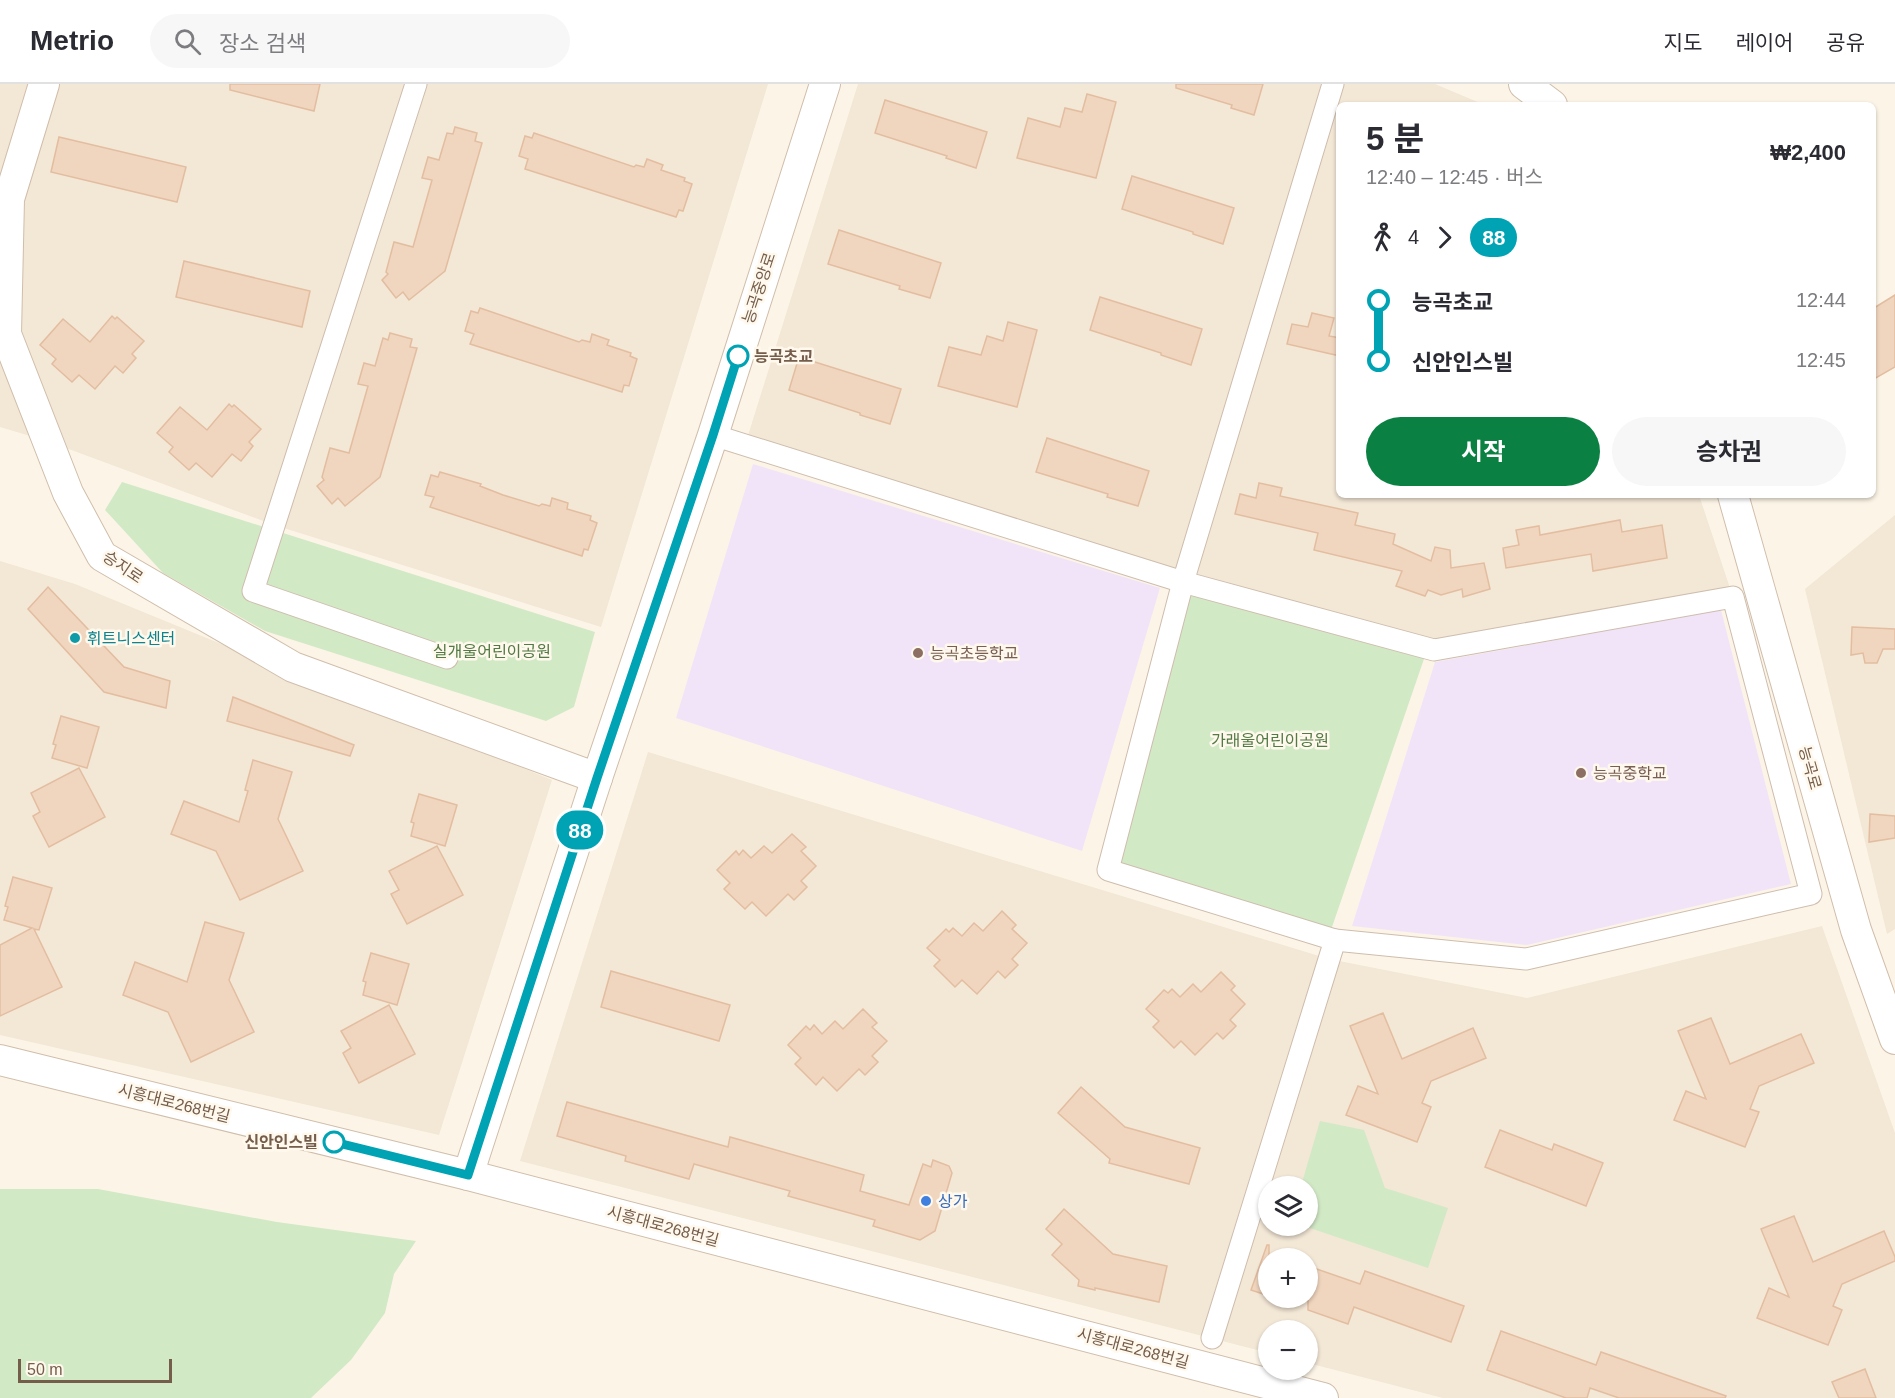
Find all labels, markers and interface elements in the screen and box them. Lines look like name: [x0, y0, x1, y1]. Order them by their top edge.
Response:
search box: [150, 14, 570, 68]
text: Metrio: [30, 25, 114, 56]
icon: search: [171, 25, 204, 58]
text: 장소 검색: [219, 31, 306, 56]
text: 지도: [1664, 31, 1702, 54]
text: 레이어: [1735, 31, 1793, 54]
text: 공유: [1826, 31, 1865, 54]
text: 5 분: [1366, 120, 1424, 157]
text: ₩2,400: [1770, 140, 1846, 165]
text: 12:40 – 12:45 · 버스: [1366, 166, 1543, 188]
icon: walk: [1366, 221, 1399, 254]
icon: forward: [1428, 221, 1461, 254]
text: 4: [1408, 226, 1419, 248]
text: 88: [1482, 226, 1505, 249]
street label: 능곡중앙로: [740, 250, 779, 326]
text: 12:44: [1796, 289, 1846, 311]
text: 능곡초교: [1412, 290, 1493, 315]
marker: 능곡초교: [727, 345, 749, 367]
place label: 능곡초교: [754, 348, 813, 365]
text: 12:45: [1796, 349, 1846, 371]
text: 신안인스빌: [1412, 350, 1513, 375]
button: 시작: [1366, 417, 1600, 486]
button: 승차권: [1612, 417, 1846, 486]
street label: 승지로: [100, 548, 146, 587]
place label: 휘트니스센터: [87, 630, 175, 647]
marker: 휘트니스센터: [68, 631, 82, 645]
park label: 실개울어린이공원: [433, 643, 551, 660]
place label: 능곡초등학교: [930, 645, 1018, 662]
marker: 능곡초등학교: [911, 646, 925, 660]
park label: 가래울어린이공원: [1211, 732, 1329, 749]
street label: 능곡로: [1796, 744, 1824, 792]
place label: 능곡중학교: [1593, 765, 1667, 782]
marker: 능곡중학교: [1574, 766, 1588, 780]
line badge: 88: [553, 810, 607, 850]
text: 88: [568, 819, 592, 842]
street label: 시흥대로268번길: [116, 1081, 232, 1125]
marker: 신안인스빌: [323, 1131, 345, 1153]
place label: 신안인스빌: [244, 1134, 318, 1151]
map controls: [1258, 1176, 1318, 1380]
button: layers: [1258, 1176, 1318, 1236]
place label: 상가: [938, 1193, 968, 1210]
marker: 상가: [919, 1194, 933, 1208]
street label: 시흥대로268번길: [605, 1203, 721, 1249]
button: +: [1258, 1248, 1318, 1308]
button: −: [1258, 1320, 1318, 1380]
street label: 시흥대로268번길: [1075, 1325, 1191, 1371]
scale bar: [18, 1356, 172, 1384]
text: 50 m: [27, 1361, 63, 1378]

